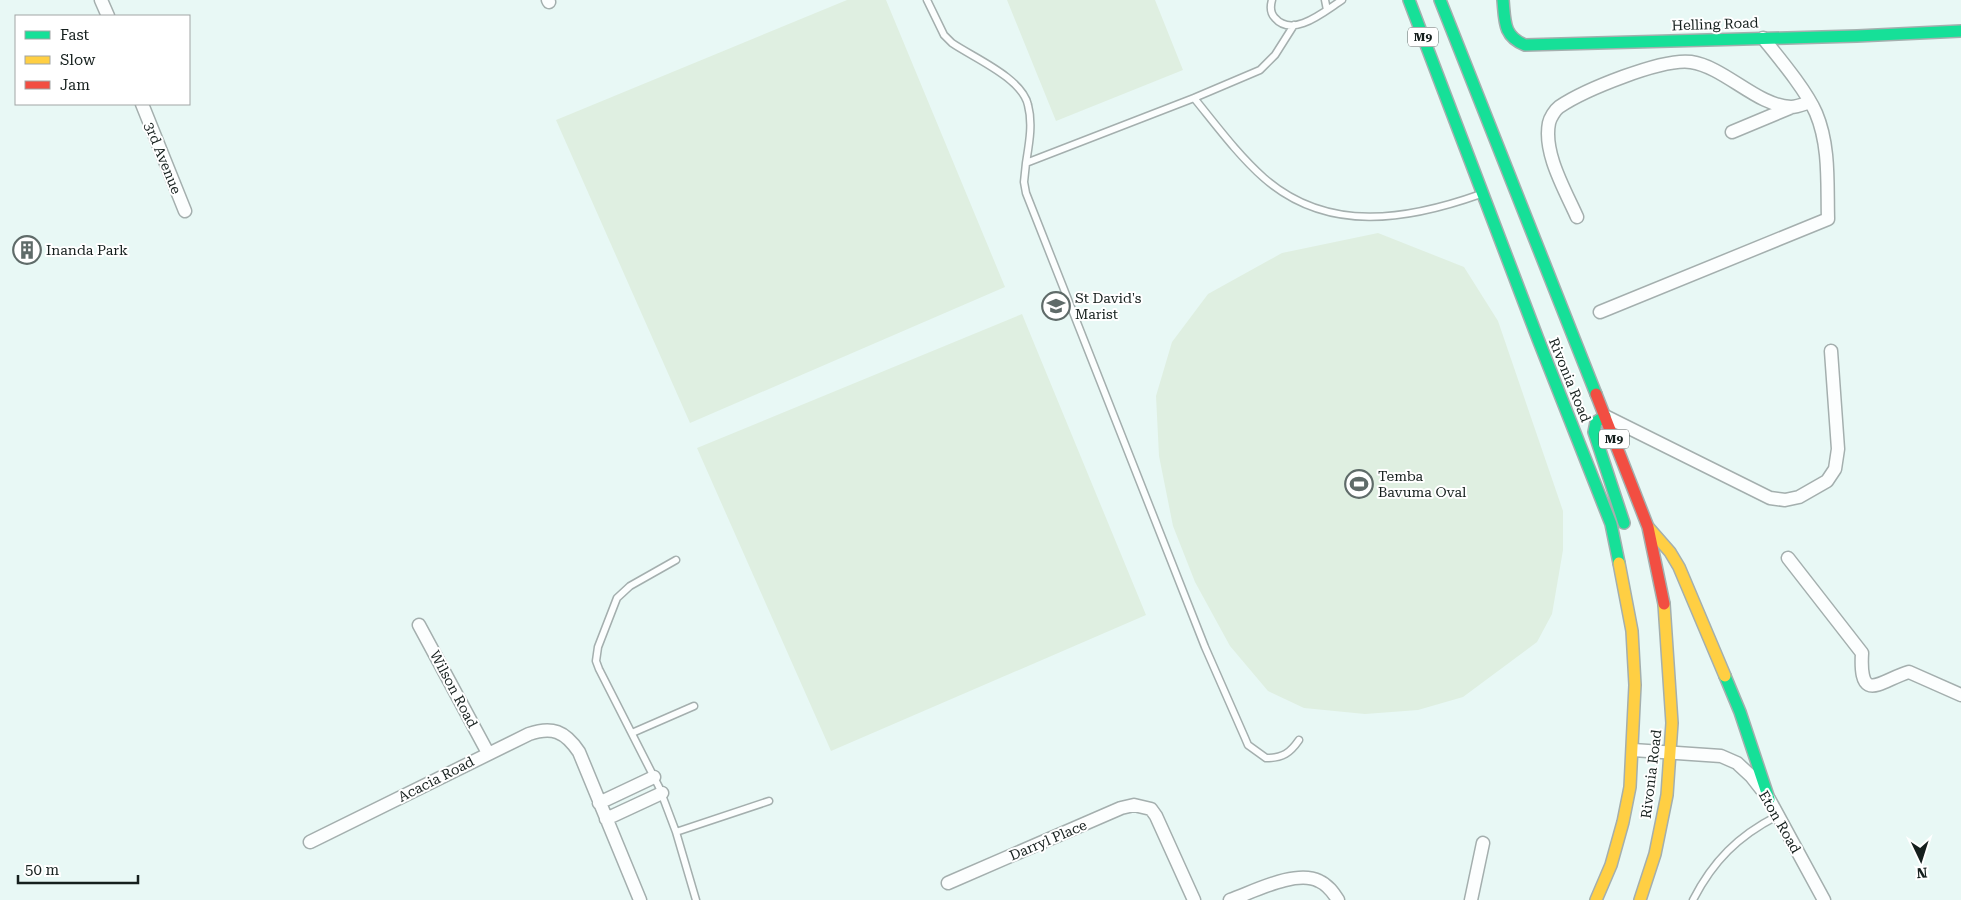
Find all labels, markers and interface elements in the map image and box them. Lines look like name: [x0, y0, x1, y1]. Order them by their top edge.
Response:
street label: Helling Road: [1671, 14, 1759, 34]
legend: [15, 15, 190, 105]
text: Fast: [60, 26, 90, 44]
road number: M9: [1408, 28, 1438, 46]
text: Slow: [60, 51, 96, 69]
text: Jam: [60, 76, 90, 94]
street label: 3rd Avenue: [141, 120, 185, 197]
building icon: Inanda Park: [12, 235, 42, 265]
place label: Inanda Park: [46, 242, 128, 258]
place label: St David's Marist: [1075, 290, 1142, 322]
school or university icon: St David's Marist: [1041, 291, 1071, 321]
street label: Rivonia Road: [1546, 335, 1594, 425]
road number: M9: [1599, 429, 1629, 448]
place label: Temba Bavuma Oval: [1378, 468, 1467, 500]
sports icon: Temba Bavuma Oval: [1344, 469, 1374, 499]
street label: Wilson Road: [427, 648, 481, 730]
street label: Rivonia Road: [1638, 729, 1664, 819]
street label: Acacia Road: [395, 753, 477, 805]
street label: Eton Road: [1756, 788, 1804, 856]
street label: Darryl Place: [1007, 816, 1089, 863]
north arrow: [1896, 835, 1946, 885]
scale bar: [18, 852, 138, 884]
text: 50 m: [25, 861, 60, 879]
text: N: [1916, 865, 1928, 881]

